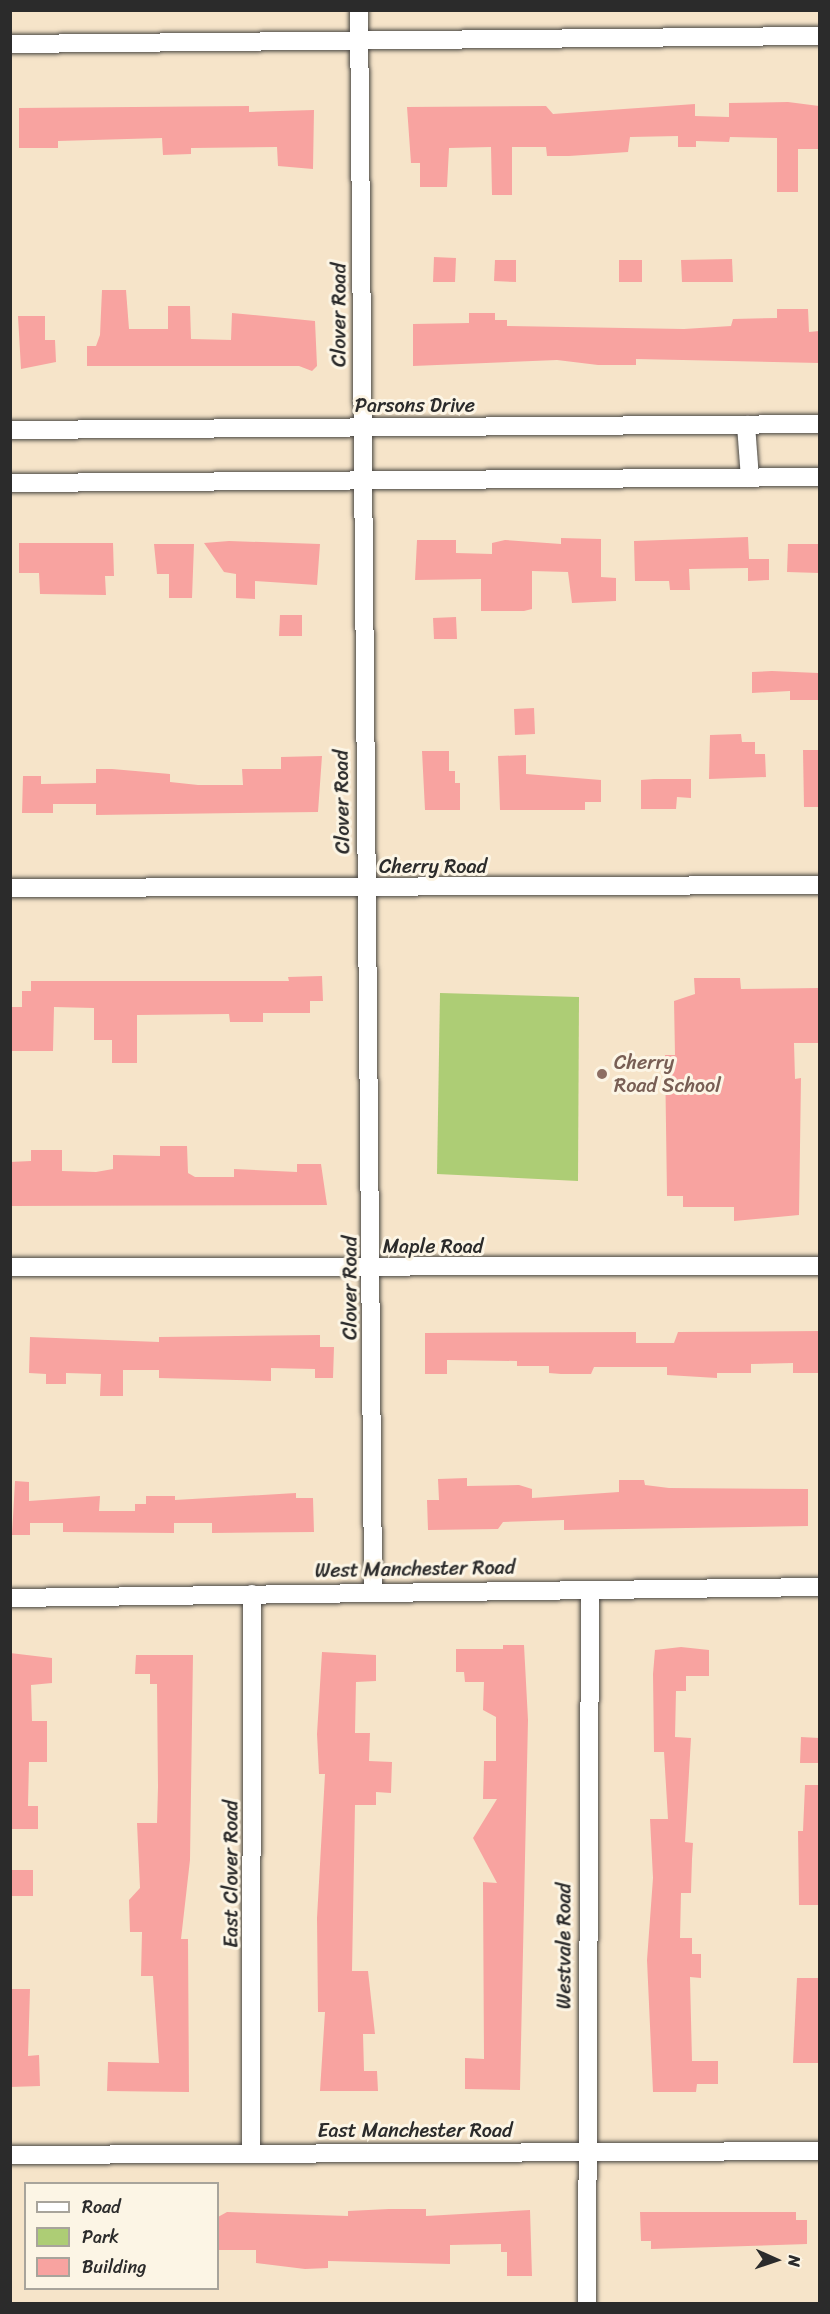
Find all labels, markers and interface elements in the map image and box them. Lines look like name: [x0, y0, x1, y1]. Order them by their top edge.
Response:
street label: Clover Road: [327, 263, 351, 367]
street label: Parsons Drive: [355, 393, 475, 417]
street label: Clover Road: [329, 750, 355, 854]
street label: Cherry Road: [379, 854, 487, 878]
place label: Cherry Road School: [614, 1050, 721, 1097]
marker: Cherry Road School: [595, 1067, 609, 1081]
street label: Maple Road: [383, 1234, 483, 1258]
street label: Clover Road: [338, 1236, 362, 1340]
street label: West Manchester Road: [315, 1555, 515, 1583]
street label: East Clover Road: [219, 1800, 243, 1948]
street label: Westvale Road: [552, 1883, 576, 2009]
street label: East Manchester Road: [317, 2118, 513, 2142]
legend: [24, 2182, 219, 2290]
text: Road: [82, 2191, 121, 2223]
text: Park: [82, 2221, 119, 2253]
north arrow: [746, 2230, 806, 2290]
text: Building: [82, 2251, 146, 2283]
text: N: [780, 2255, 809, 2267]

